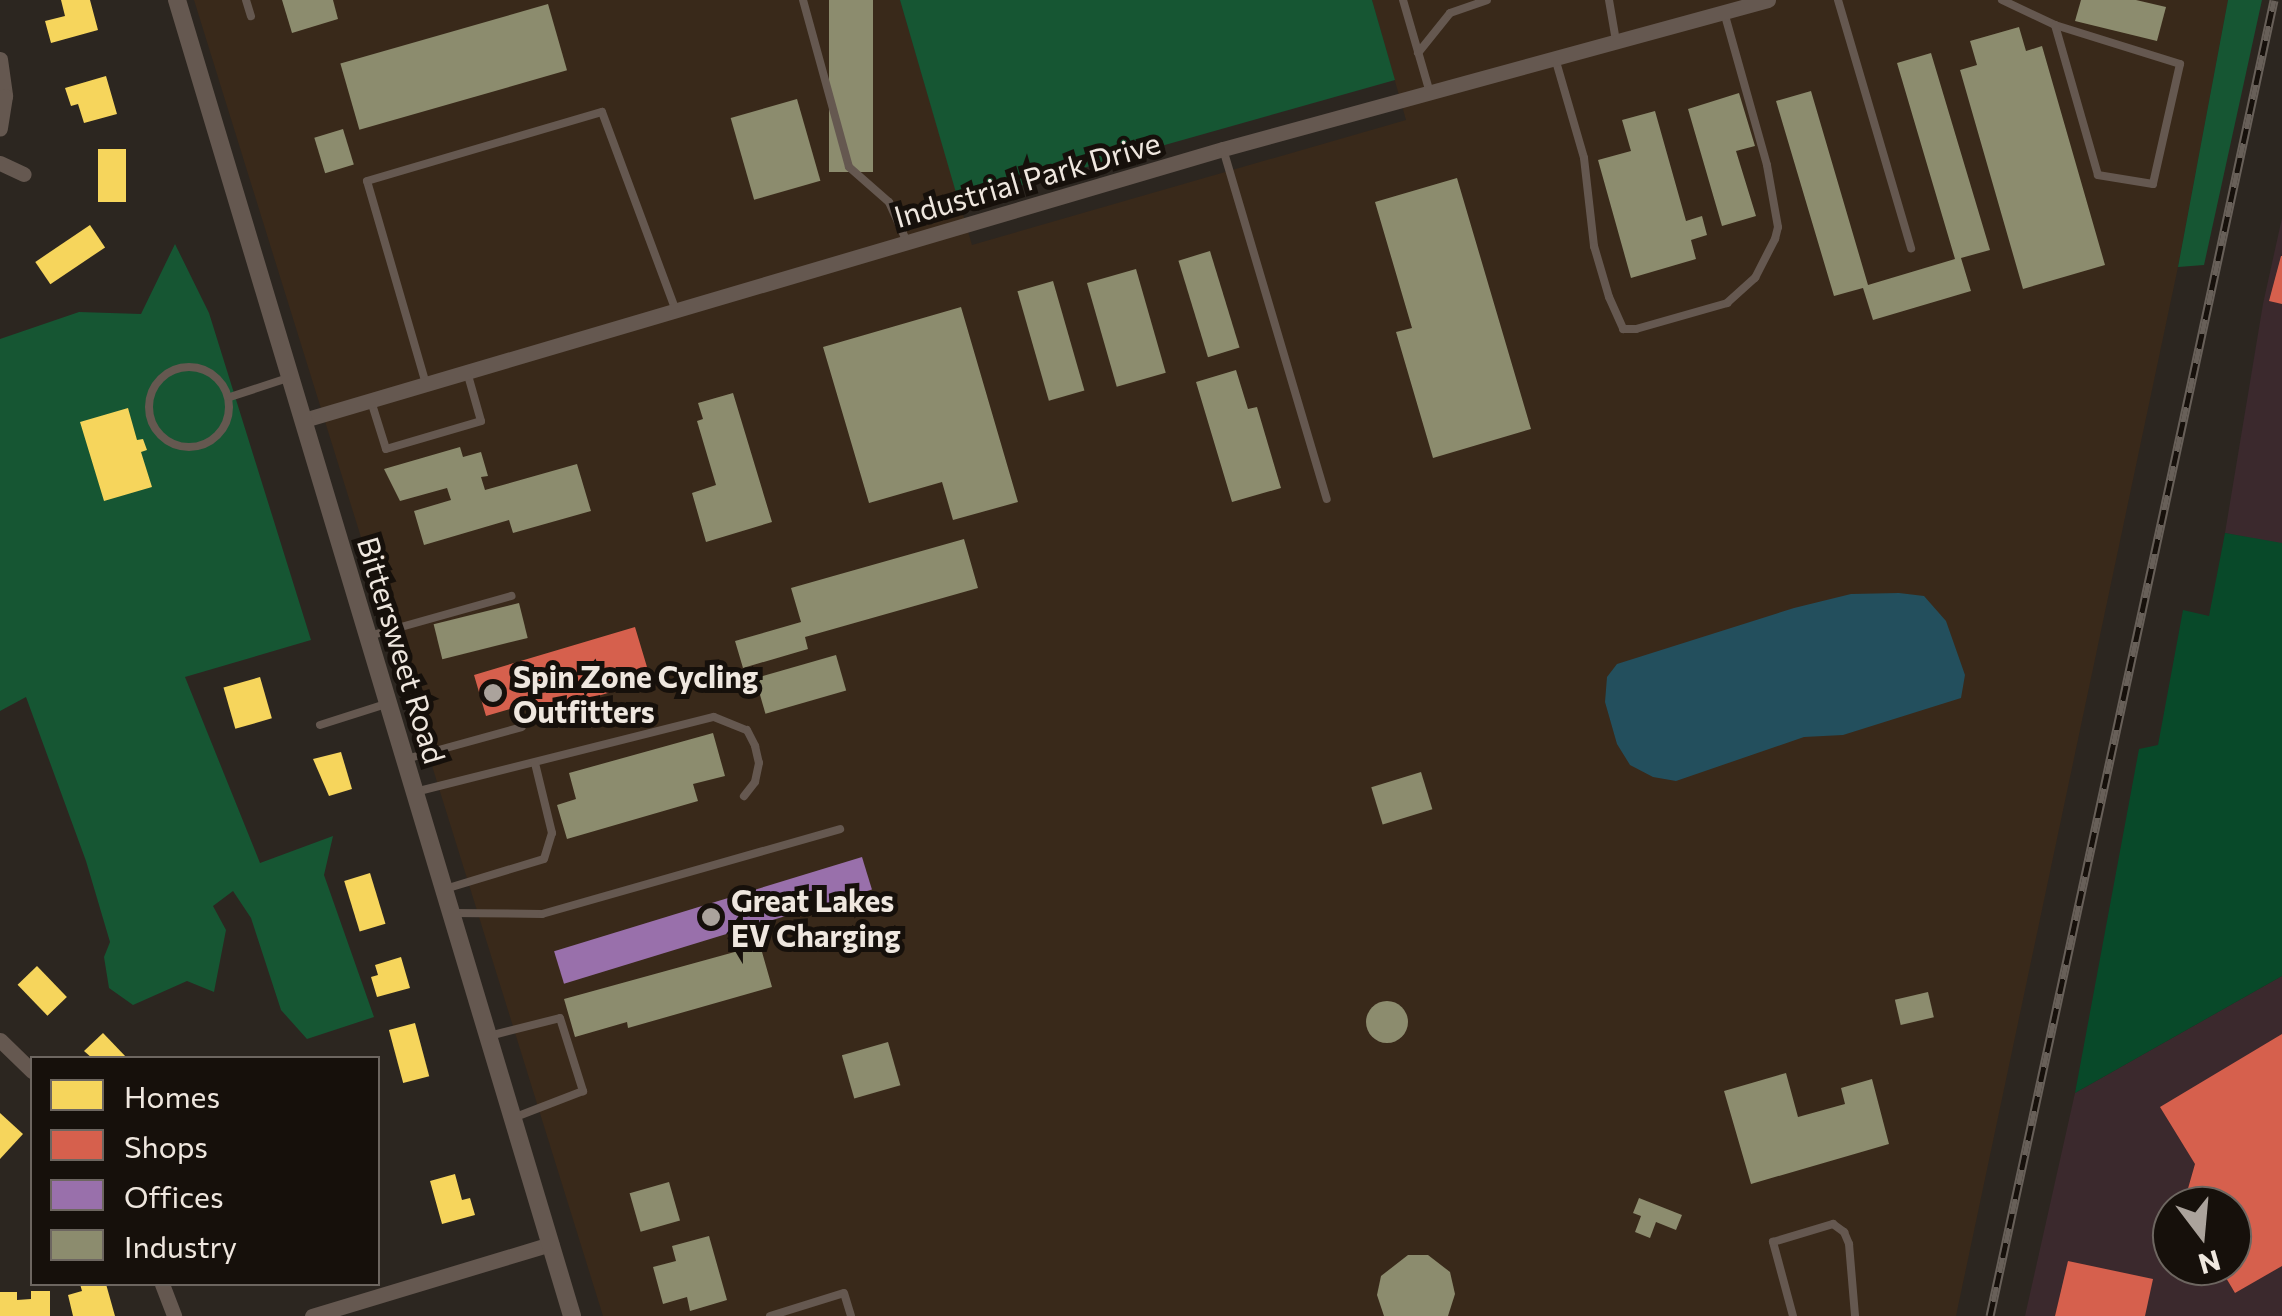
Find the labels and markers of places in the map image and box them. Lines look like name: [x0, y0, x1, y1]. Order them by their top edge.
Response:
place label: Spin Zone Cycling Outfitters: [513, 658, 758, 728]
marker: Spin Zone Cycling Outfitters: [482, 682, 504, 704]
place label: Great Lakes EV Charging: [731, 882, 901, 952]
marker: Great Lakes EV Charging: [700, 906, 722, 928]

